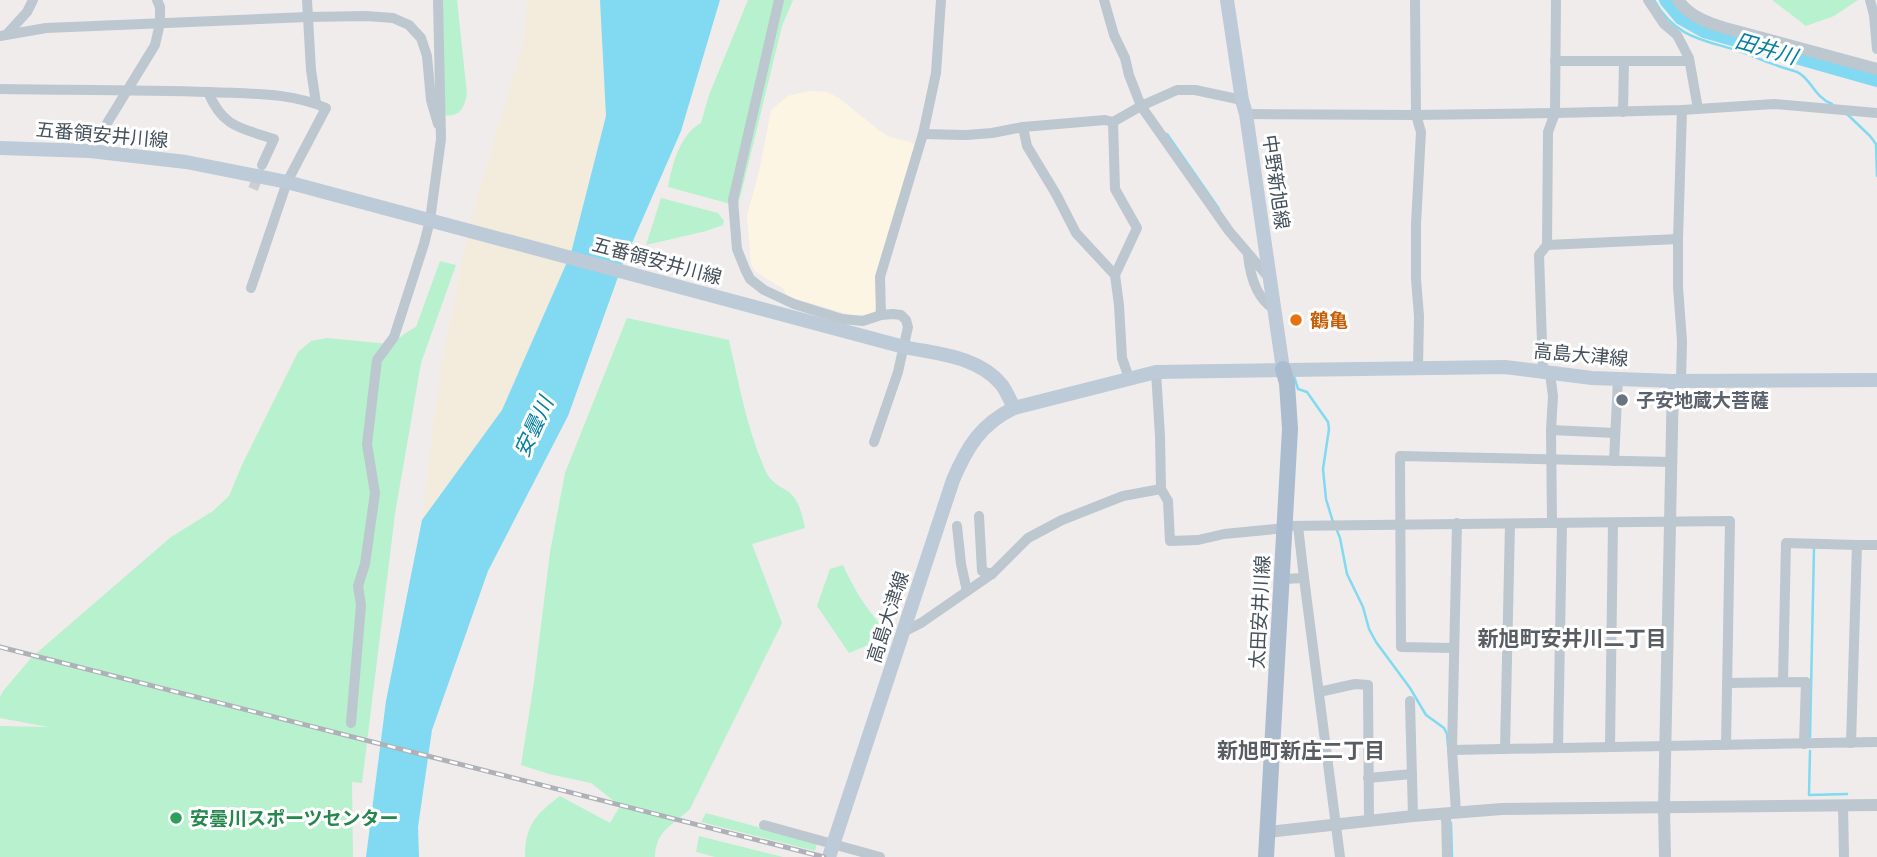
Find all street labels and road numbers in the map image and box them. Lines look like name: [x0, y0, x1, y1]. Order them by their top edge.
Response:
street label: 五番領安井川線: [35, 116, 169, 154]
street label: 中野新旭線: [1256, 133, 1296, 231]
street label: 五番領安井川線: [589, 231, 725, 291]
street label: 高島大津線: [1532, 337, 1630, 373]
street label: 太田安井川線: [1244, 554, 1276, 670]
street label: 高島大津線: [860, 568, 916, 666]

